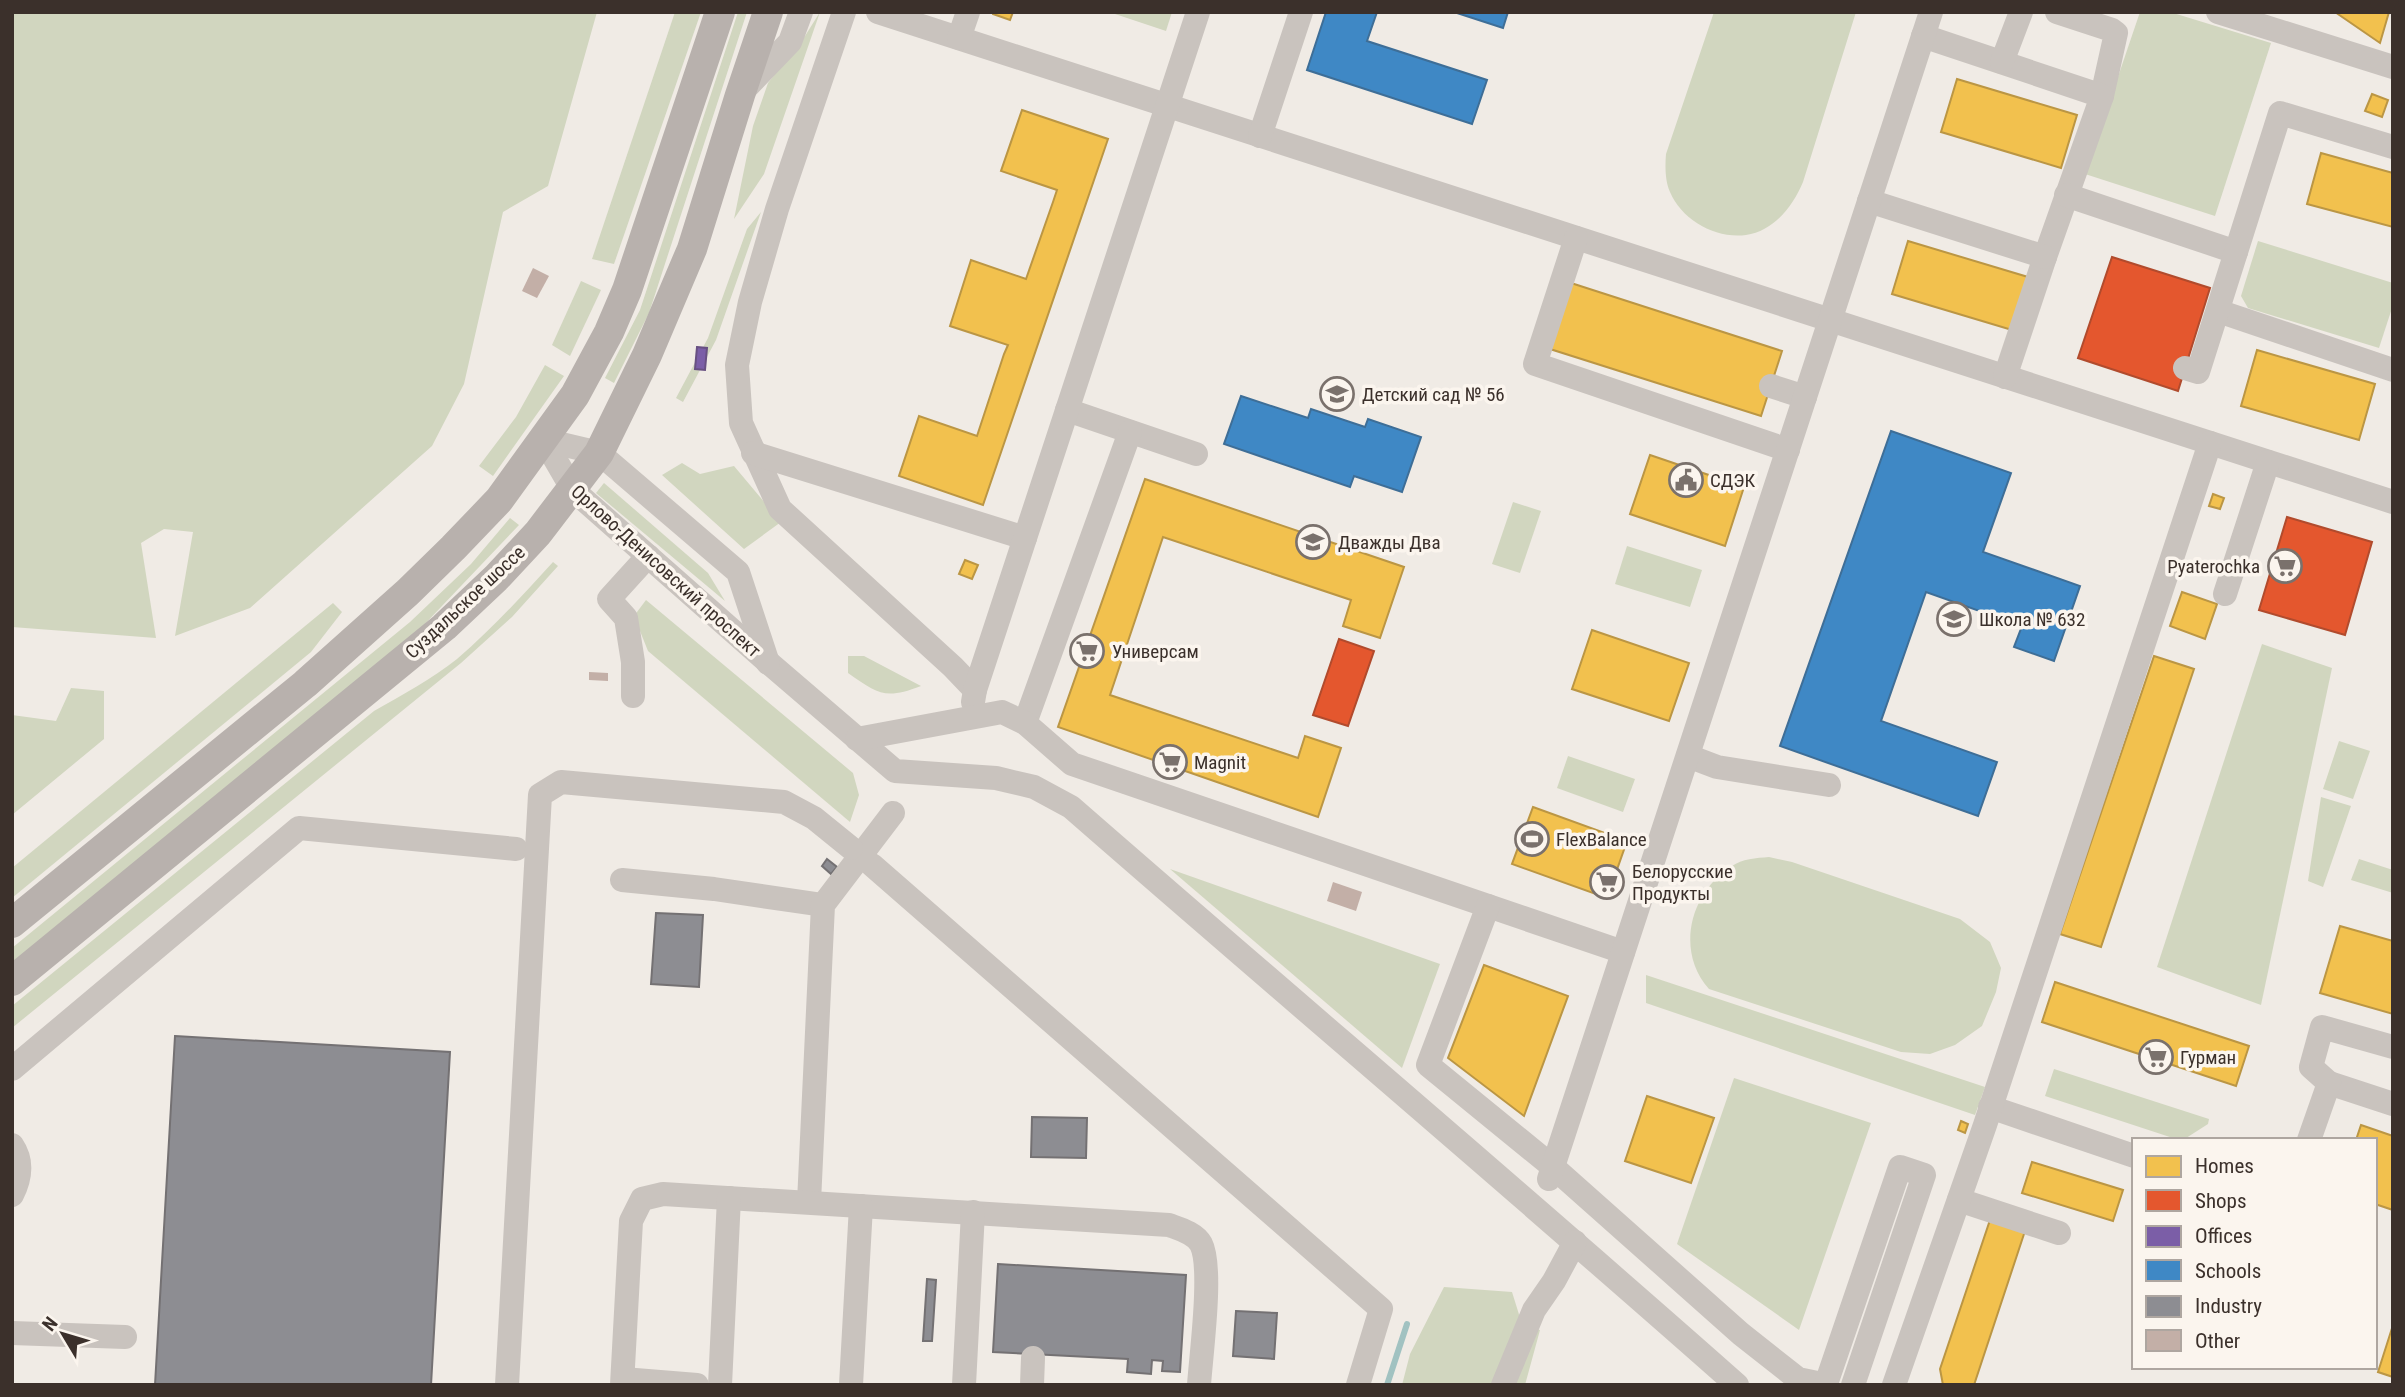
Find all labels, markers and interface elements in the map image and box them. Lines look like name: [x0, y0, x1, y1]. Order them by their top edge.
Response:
school or university icon: Детский сад № 56: [1318, 375, 1356, 413]
place label: Детский сад № 56: [1362, 383, 1505, 406]
public building icon: СДЭК: [1667, 461, 1705, 499]
place label: СДЭК: [1710, 469, 1756, 492]
street label: Орлово-Денисовский проспект: [566, 480, 766, 662]
school or university icon: Дважды Два: [1294, 523, 1332, 561]
place label: Дважды Два: [1338, 531, 1440, 554]
street label: Суздальское шоссе: [400, 541, 530, 663]
supermarket icon: Pyaterochka: [2266, 547, 2304, 585]
place label: Pyaterochka: [2167, 555, 2260, 578]
school or university icon: Школа № 632: [1935, 600, 1973, 638]
place label: Школа № 632: [1979, 608, 2085, 631]
supermarket icon: Универсам: [1068, 632, 1106, 670]
place label: Универсам: [1112, 640, 1199, 663]
supermarket icon: Magnit: [1151, 743, 1189, 781]
place label: Magnit: [1194, 751, 1246, 774]
sports icon: FlexBalance: [1513, 820, 1551, 858]
place label: FlexBalance: [1556, 828, 1647, 851]
place label: Белорусские Продукты: [1632, 860, 1733, 905]
supermarket icon: Белорусские Продукты: [1588, 863, 1626, 901]
supermarket icon: Гурман: [2137, 1038, 2175, 1076]
place label: Гурман: [2180, 1046, 2236, 1069]
legend: [2132, 1138, 2377, 1369]
text: Homes: [2195, 1154, 2254, 1178]
text: Shops: [2195, 1189, 2247, 1213]
text: Offices: [2195, 1224, 2252, 1248]
text: Schools: [2195, 1259, 2261, 1283]
text: Industry: [2195, 1294, 2262, 1318]
north arrow: [28, 1299, 98, 1369]
text: N: [37, 1312, 63, 1336]
text: Other: [2195, 1329, 2240, 1353]

